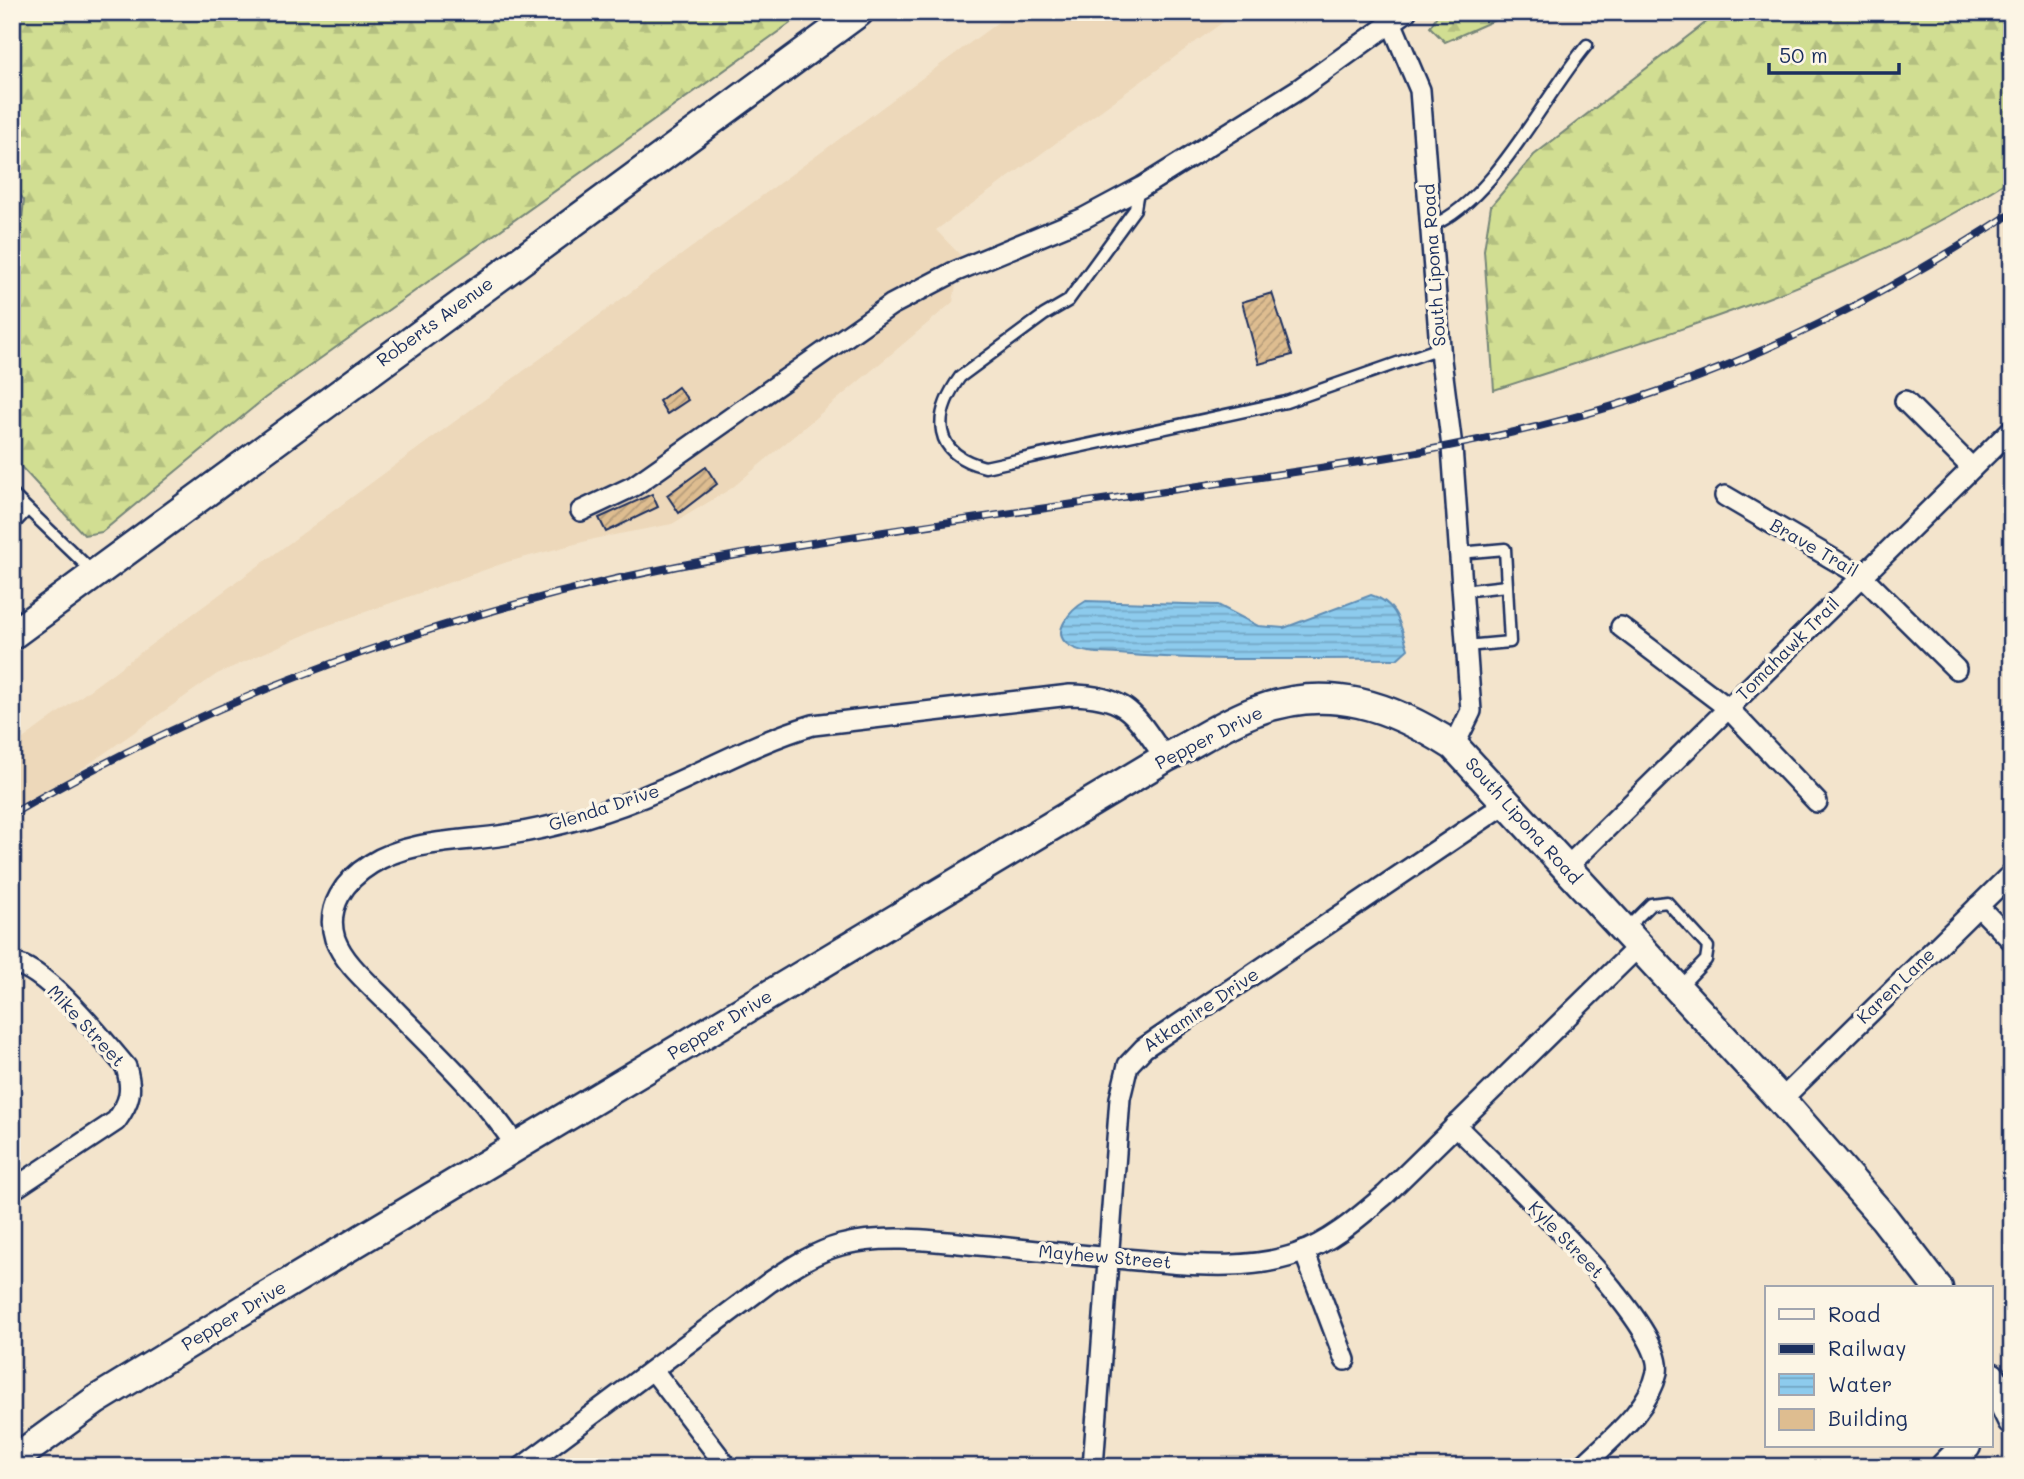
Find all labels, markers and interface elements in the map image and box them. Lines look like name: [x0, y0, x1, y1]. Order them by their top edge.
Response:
scale bar: [1769, 32, 1898, 76]
text: 50 m: [1779, 41, 1828, 68]
street label: South Lipona Road: [1415, 183, 1451, 347]
street label: Roberts Avenue: [371, 271, 498, 372]
street label: Brave Trail: [1766, 512, 1863, 582]
street label: Tomahawk Trail: [1730, 591, 1844, 705]
street label: Pepper Drive: [1151, 700, 1267, 775]
street label: South Lipona Road: [1460, 752, 1587, 889]
street label: Glenda Drive: [545, 778, 662, 836]
street label: Karen Lane: [1851, 942, 1940, 1029]
street label: Atkamire Drive: [1138, 962, 1263, 1057]
street label: Mike Street: [43, 979, 131, 1071]
street label: Pepper Drive: [663, 984, 776, 1065]
street label: Kyle Street: [1524, 1195, 1610, 1283]
street label: Mayhew Street: [1038, 1238, 1173, 1274]
street label: Pepper Drive: [177, 1275, 290, 1356]
legend: [1765, 1286, 1993, 1448]
text: Road: [1828, 1300, 1880, 1327]
text: Railway: [1828, 1334, 1907, 1361]
text: Water: [1828, 1370, 1892, 1397]
text: Building: [1828, 1404, 1908, 1431]

